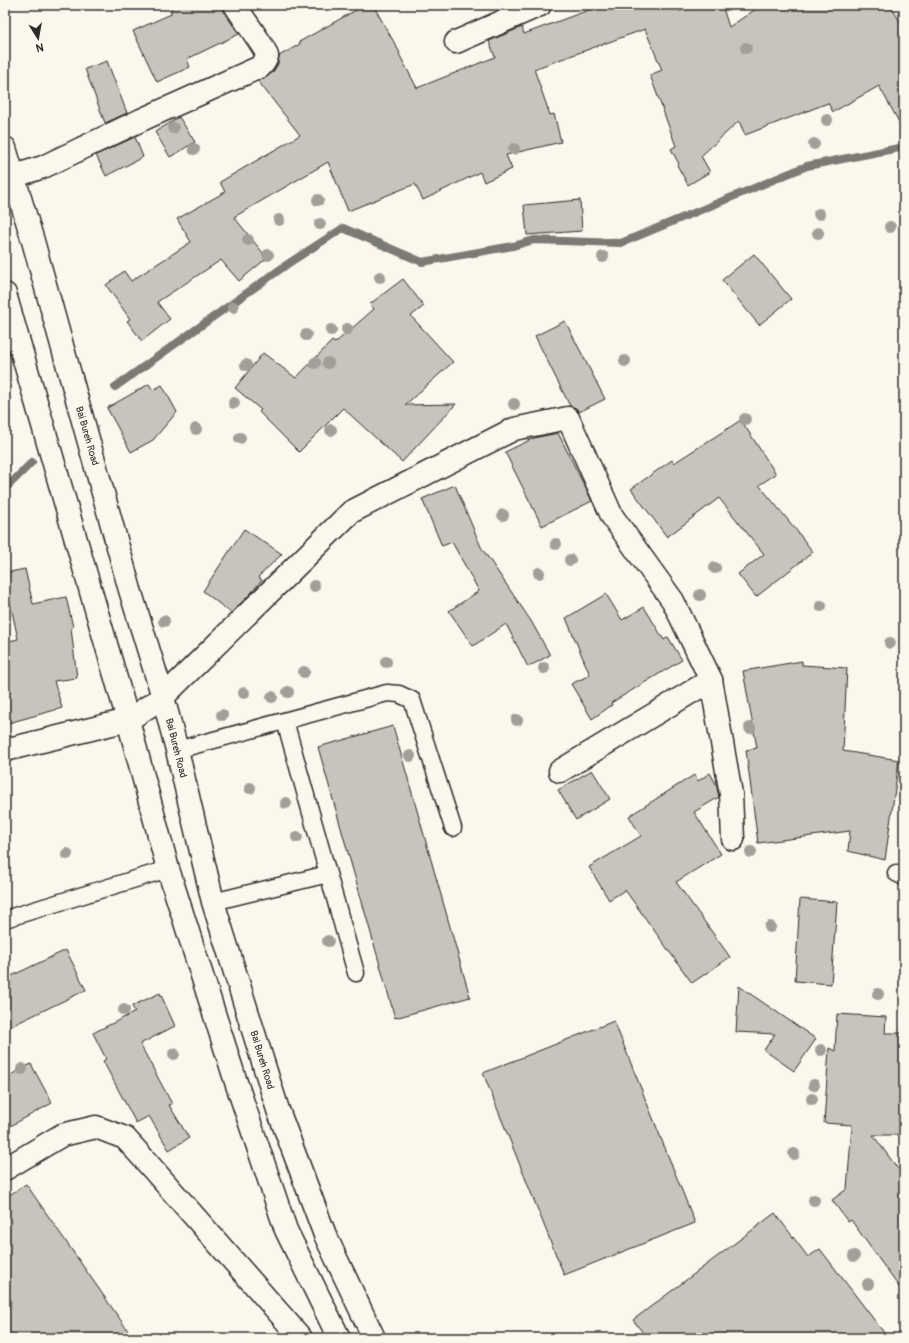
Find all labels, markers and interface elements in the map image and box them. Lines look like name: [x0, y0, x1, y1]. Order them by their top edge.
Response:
north arrow: [18, 18, 58, 58]
text: N: [34, 40, 45, 55]
street label: Bai Bureh Road: [73, 405, 101, 467]
street label: Bai Bureh Road: [163, 717, 189, 779]
street label: Bai Bureh Road: [247, 1029, 277, 1091]

